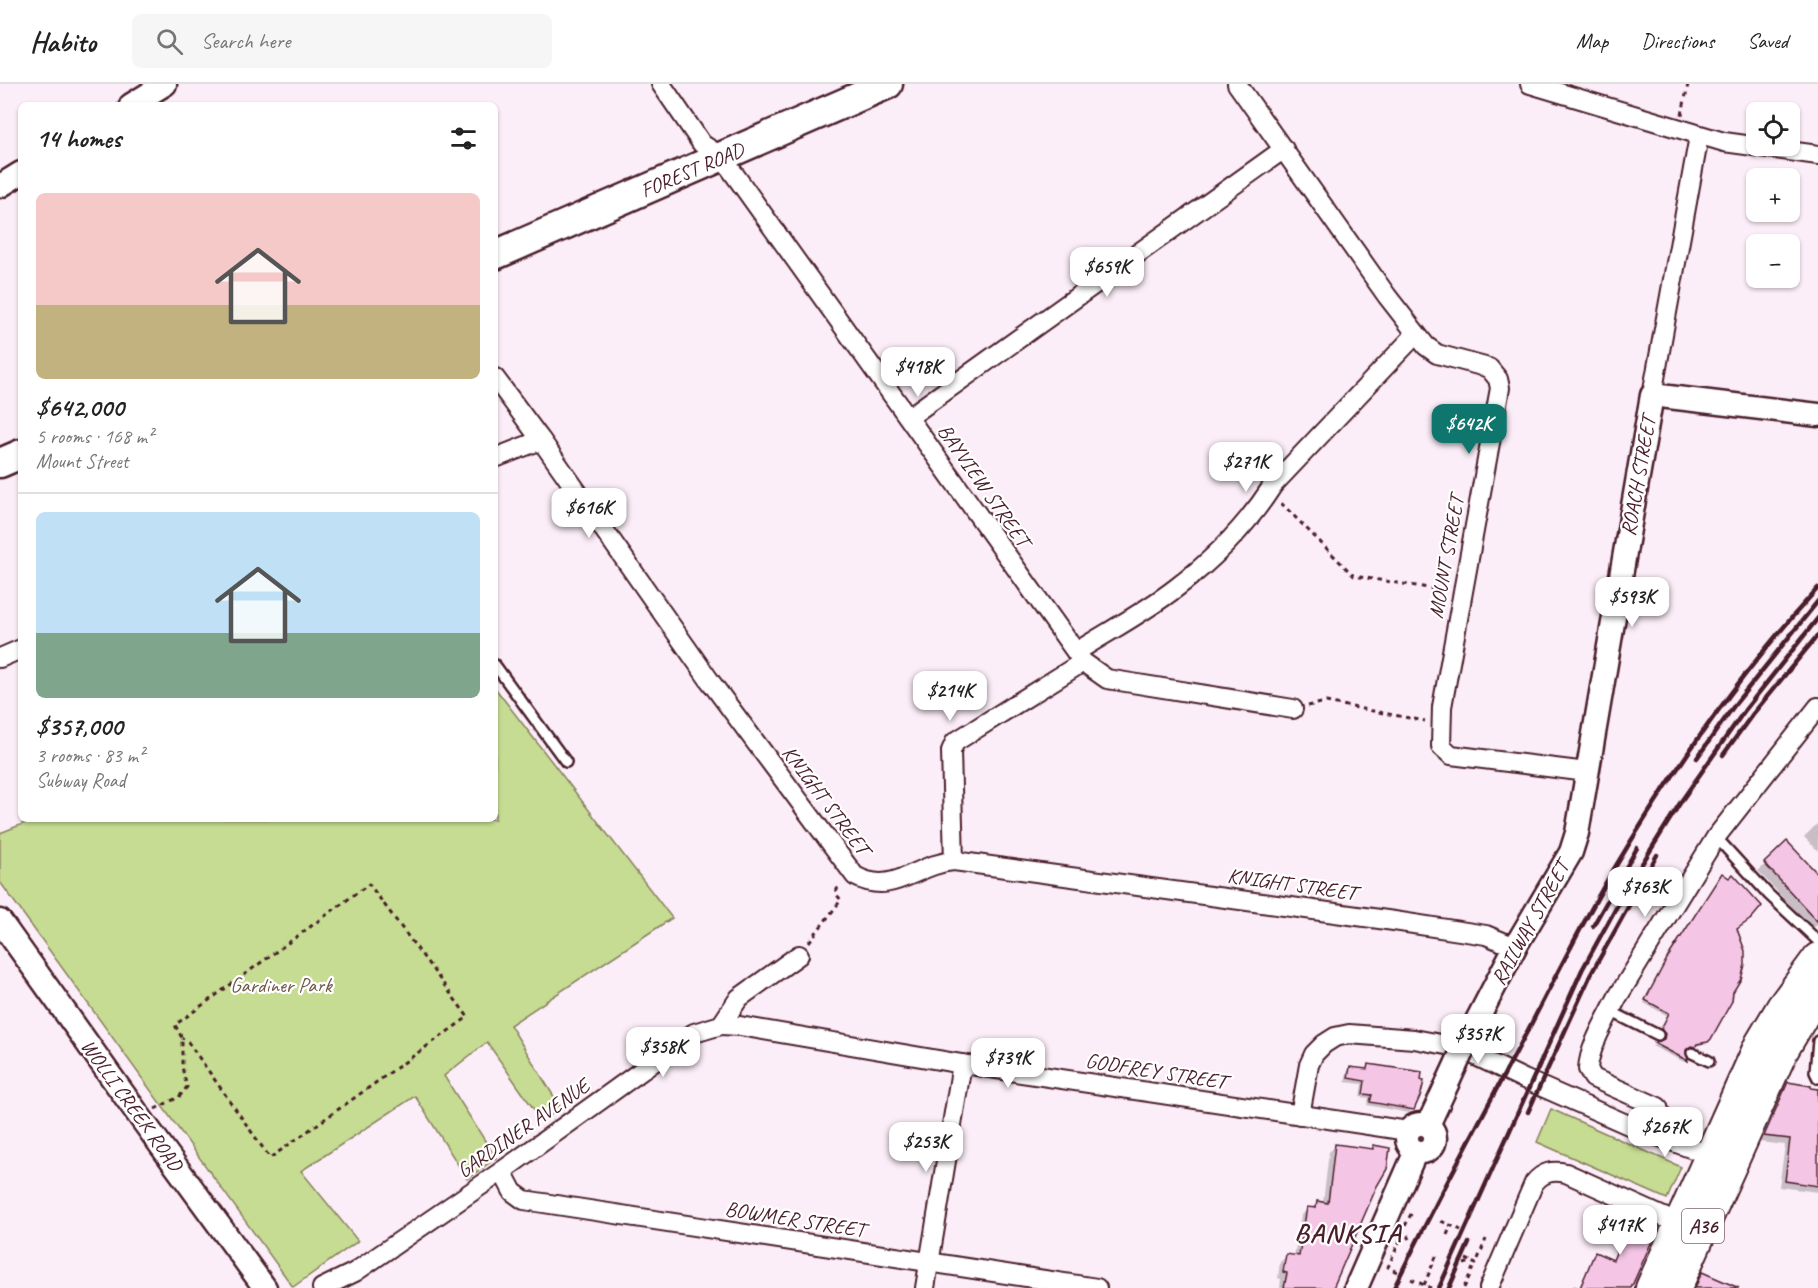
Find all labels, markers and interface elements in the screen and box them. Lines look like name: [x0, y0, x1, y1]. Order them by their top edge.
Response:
search box: [132, 14, 552, 68]
text: Habito: [30, 24, 96, 59]
icon: search: [153, 25, 186, 58]
text: Search here: [201, 27, 291, 55]
text: Map: [1576, 28, 1608, 54]
text: Directions: [1641, 28, 1714, 54]
text: Saved: [1747, 28, 1788, 54]
map controls: [1746, 102, 1800, 288]
button: locate: [1746, 102, 1800, 156]
text: 14 homes: [36, 122, 121, 155]
icon: filters: [447, 122, 480, 155]
street label: FOREST ROAD: [637, 136, 749, 203]
button: +: [1746, 168, 1800, 222]
icon: home: [204, 232, 312, 340]
button: −: [1746, 234, 1800, 288]
pin: $659K: [1065, 247, 1149, 298]
text: $659K: [1084, 254, 1130, 279]
pin: $418K: [876, 347, 960, 398]
text: $418K: [895, 354, 941, 379]
text: $642,000: [36, 391, 124, 424]
pin: $642K: [1427, 404, 1511, 455]
street label: ROACH STREET: [1615, 410, 1662, 538]
text: $642K: [1446, 411, 1492, 436]
street label: BAYVIEW STREET: [932, 419, 1039, 556]
text: 5 rooms · 168 m²: [36, 424, 153, 449]
pin: $271K: [1204, 442, 1288, 493]
text: Mount Street: [36, 449, 128, 474]
text: $271K: [1223, 449, 1269, 474]
pin: $616K: [547, 488, 631, 539]
street label: MOUNT STREET: [1422, 489, 1470, 620]
text: $616K: [566, 495, 613, 520]
icon: home: [204, 551, 312, 659]
pin: $593K: [1590, 577, 1674, 628]
text: $593K: [1609, 584, 1655, 609]
pin: $214K: [908, 671, 992, 722]
text: $214K: [927, 678, 973, 703]
text: $357,000: [36, 710, 123, 743]
street label: KNIGHT STREET: [777, 740, 879, 864]
text: 3 rooms · 83 m²: [36, 743, 144, 768]
text: Subway Road: [36, 768, 125, 793]
street label: RAILWAY STREET: [1485, 852, 1577, 989]
street label: KNIGHT STREET: [1226, 862, 1363, 907]
pin: $763K: [1603, 867, 1687, 918]
text: $763K: [1622, 874, 1668, 899]
park label: Gardiner Park: [230, 972, 333, 998]
pin: $357K: [1436, 1014, 1520, 1065]
text: $357K: [1455, 1021, 1501, 1046]
pin: $358K: [621, 1027, 705, 1078]
street label: WOLLI CREEK ROAD: [75, 1034, 190, 1177]
text: $358K: [640, 1034, 686, 1059]
pin: $739K: [966, 1038, 1050, 1089]
text: $739K: [985, 1045, 1031, 1070]
street label: GODFREY STREET: [1084, 1047, 1233, 1096]
street label: GARDINER AVENUE: [452, 1071, 597, 1183]
pin: $267K: [1623, 1107, 1707, 1158]
text: $267K: [1642, 1114, 1688, 1139]
pin: $253K: [884, 1122, 968, 1173]
text: $253K: [903, 1129, 949, 1154]
street label: BOWMER STREET: [723, 1195, 872, 1244]
pin: $417K: [1578, 1205, 1662, 1256]
road number: A36: [1682, 1209, 1724, 1243]
text: $417K: [1597, 1212, 1643, 1237]
district label: BANKSIA: [1294, 1216, 1402, 1250]

